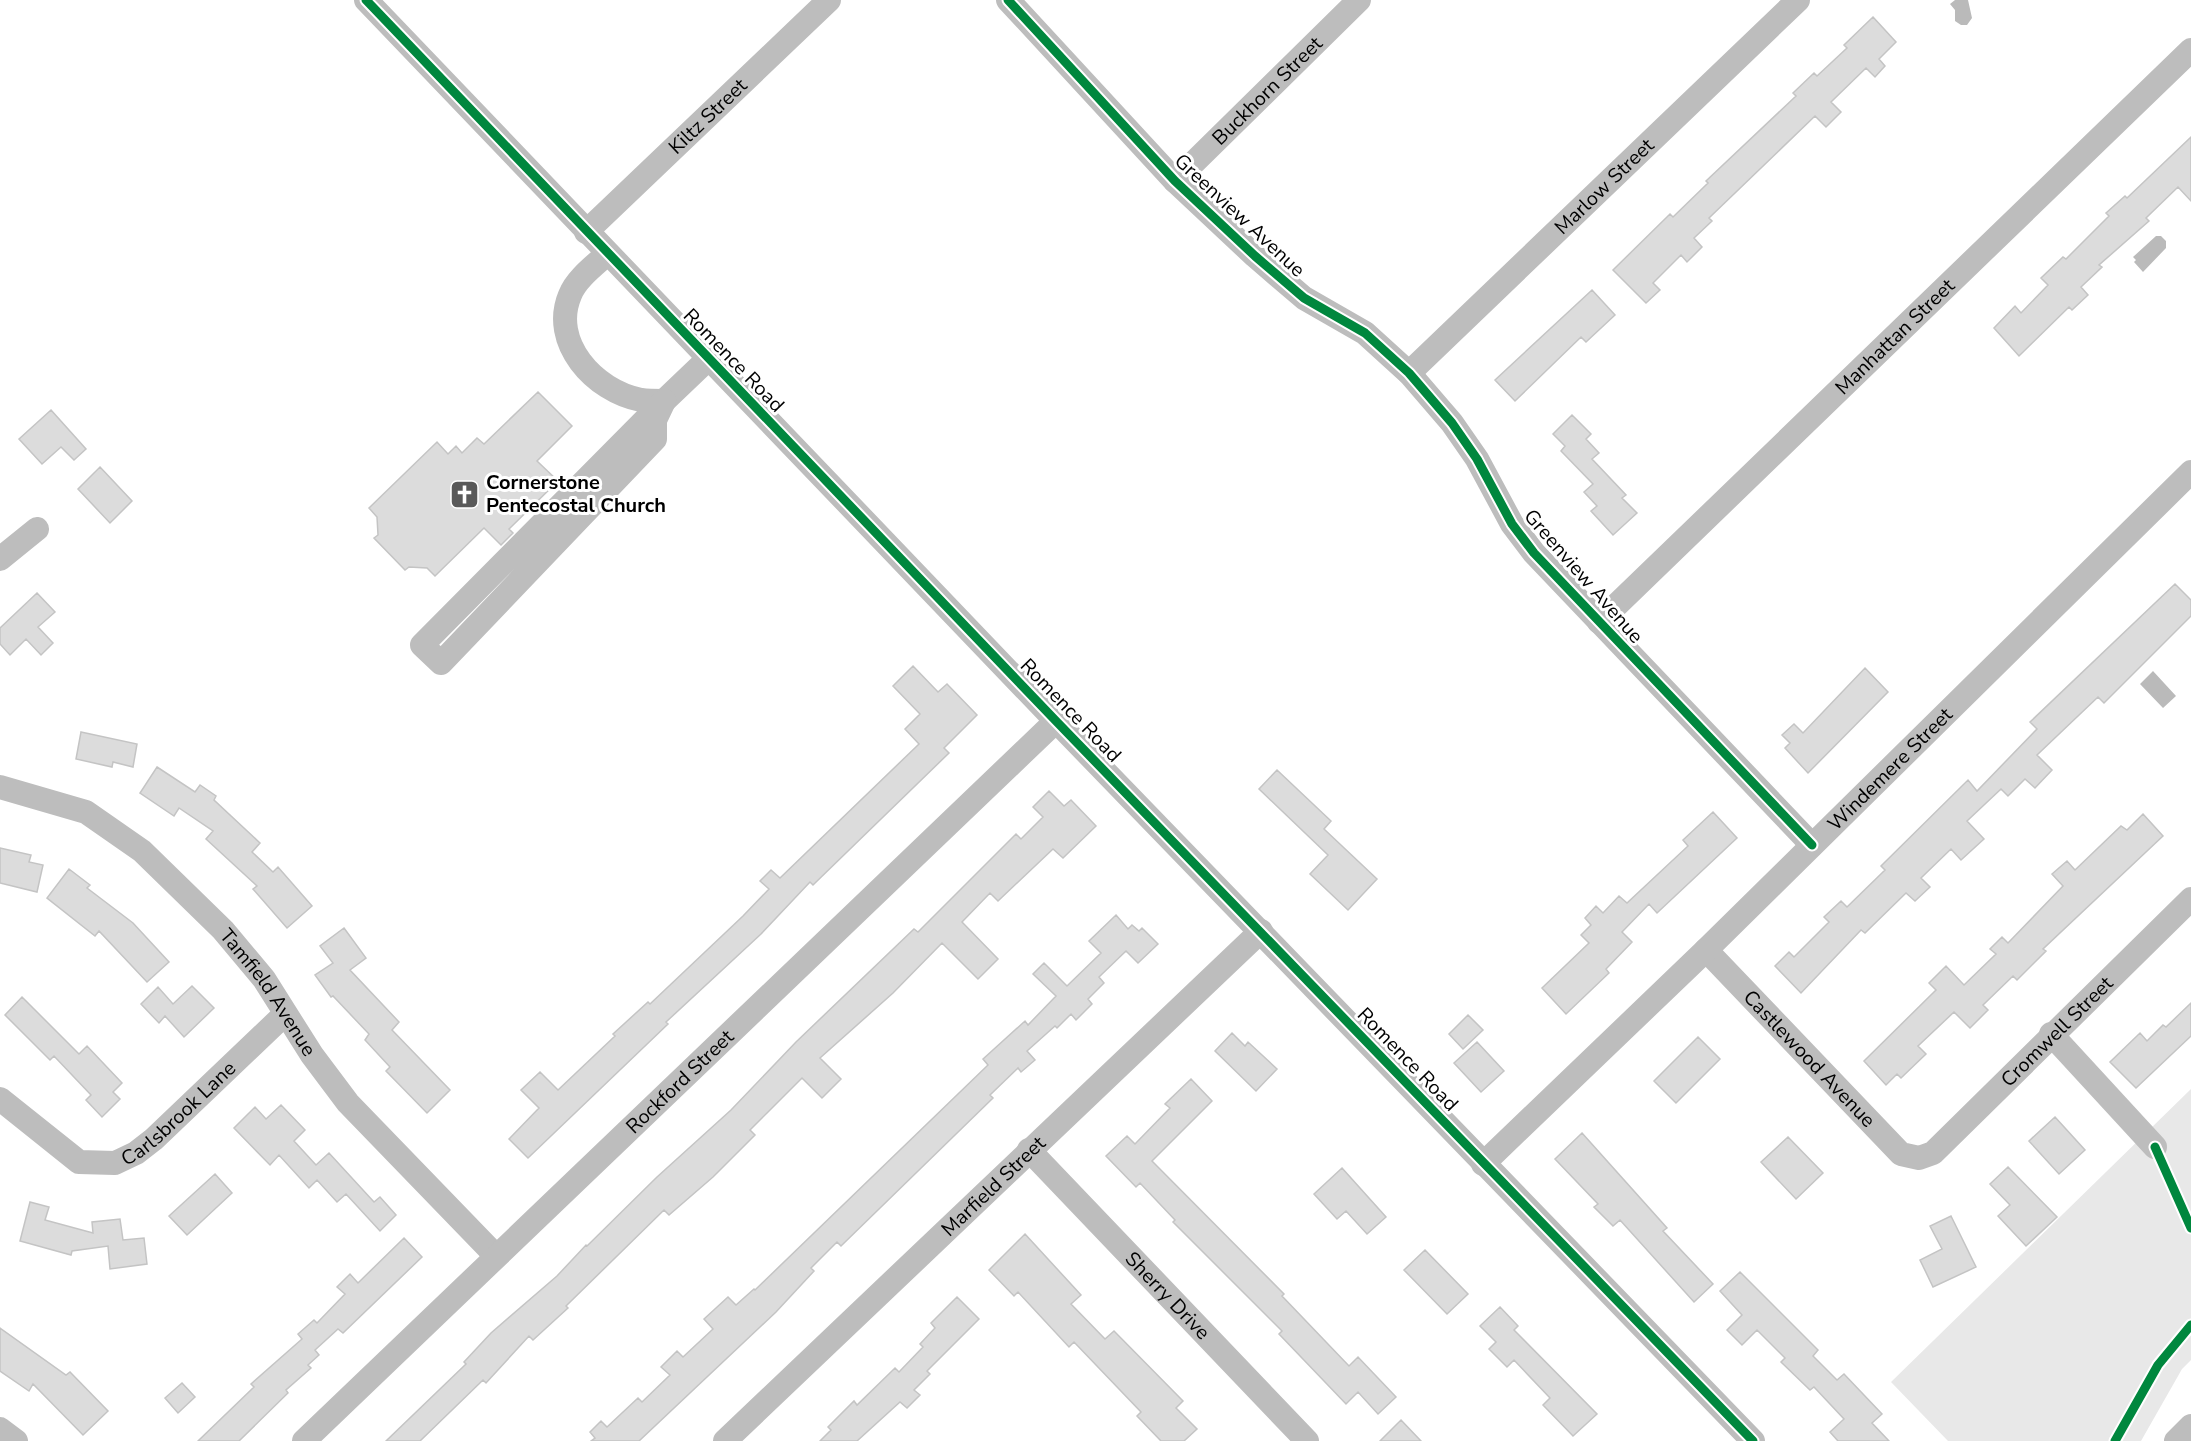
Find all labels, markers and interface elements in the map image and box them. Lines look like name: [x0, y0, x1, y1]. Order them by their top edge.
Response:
street label: Buckhorn Street: [1206, 30, 1329, 151]
street label: Kiltz Street: [663, 72, 754, 160]
street label: Marlow Street: [1549, 132, 1661, 241]
street label: Greenview Avenue: [1168, 148, 1311, 283]
street label: Manhattan Street: [1829, 272, 1961, 401]
street label: Romence Road: [677, 302, 790, 418]
place label: Cornerstone Pentecostal Church: [486, 469, 666, 519]
church icon: Cornerstone Pentecostal Church: [449, 478, 481, 510]
street label: Greenview Avenue: [1518, 503, 1649, 649]
street label: Romence Road: [1014, 652, 1127, 768]
street label: Windemere Street: [1822, 701, 1959, 837]
street label: Tamfield Avenue: [213, 923, 322, 1061]
street label: Cromwell Street: [1995, 970, 2120, 1093]
street label: Castlewood Avenue: [1737, 984, 1881, 1133]
street label: Romence Road: [1351, 1001, 1464, 1117]
street label: Rockford Street: [620, 1023, 740, 1140]
street label: Carlsbrook Lane: [117, 1055, 242, 1172]
street label: Marfield Street: [935, 1129, 1052, 1242]
street label: Sherry Drive: [1119, 1246, 1216, 1346]

